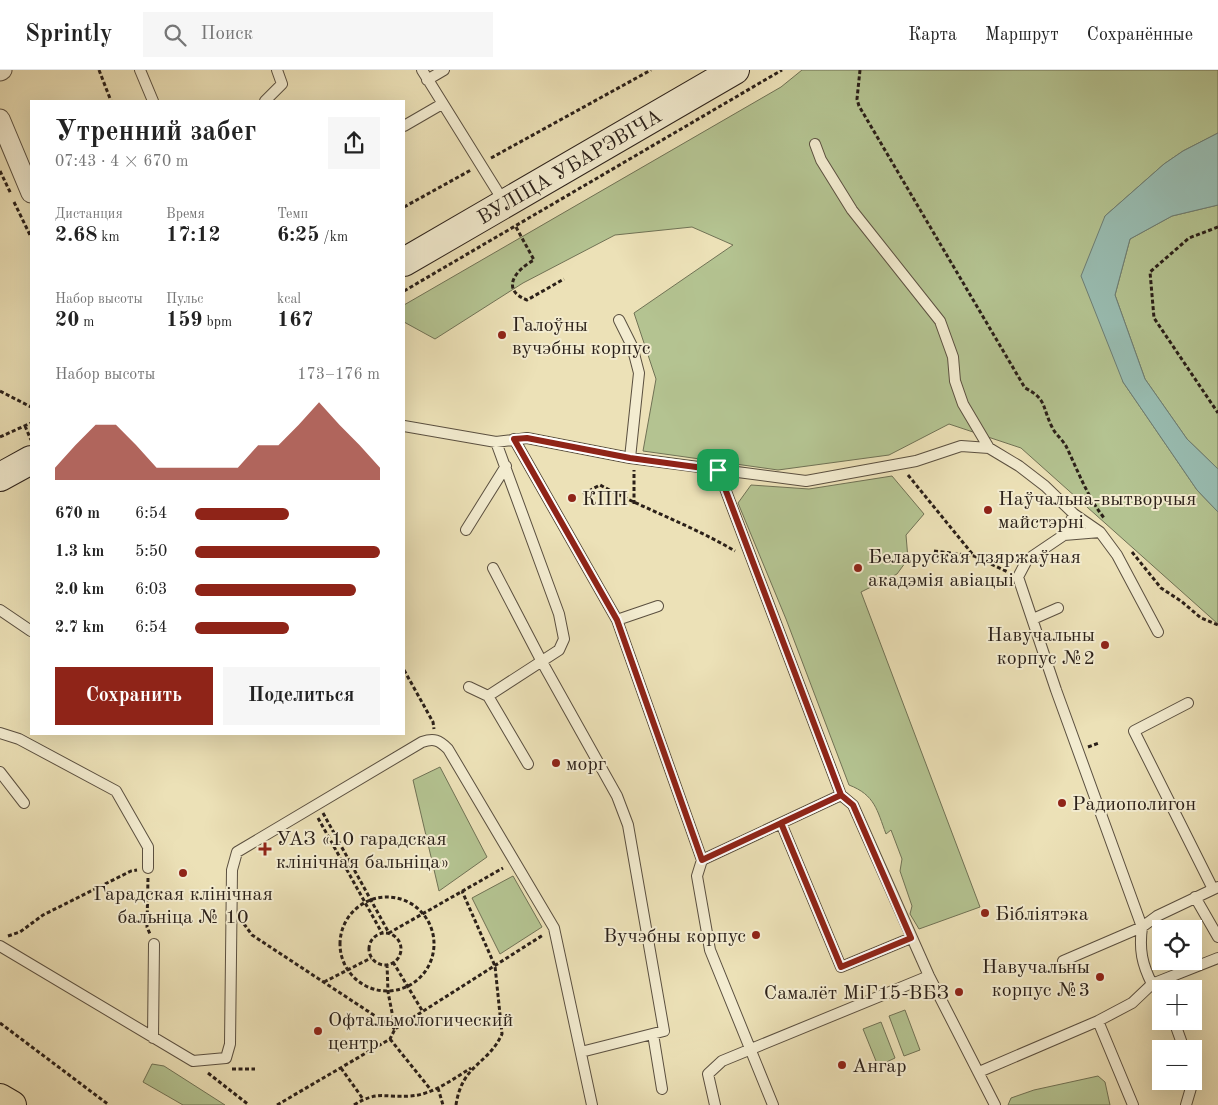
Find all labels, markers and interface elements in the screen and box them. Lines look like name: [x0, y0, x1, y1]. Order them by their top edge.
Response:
search box: [143, 12, 493, 57]
icon: search: [161, 21, 189, 49]
text: Sprintly: [25, 23, 113, 47]
text: Поиск: [201, 25, 253, 44]
text: Карта: [908, 26, 957, 44]
text: Маршрут: [985, 26, 1059, 44]
text: Сохранённые: [1087, 26, 1193, 44]
street label: ВУЛІЦА УБАРЭВІЧА: [475, 107, 666, 229]
button: share: [328, 117, 380, 169]
text: Утренний забег: [55, 119, 256, 147]
text: 07:43 · 4 × 670 m: [55, 154, 188, 170]
text: Дистанция: [55, 207, 123, 221]
text: Время: [166, 207, 205, 221]
text: Темп: [277, 207, 308, 221]
text: 2.68: [55, 225, 97, 246]
text: 17:12: [166, 225, 221, 246]
text: 6:25: [277, 225, 319, 246]
text: km: [97, 230, 120, 244]
text: /km: [319, 230, 348, 244]
text: Набор высоты: [55, 292, 143, 306]
text: Пульс: [166, 292, 203, 306]
text: kcal: [277, 292, 301, 306]
text: 20: [55, 310, 79, 331]
text: 159: [166, 310, 203, 331]
text: 167: [277, 310, 314, 331]
text: m: [79, 315, 94, 329]
text: bpm: [203, 315, 232, 329]
place label: Галоўны вучэбны корпус: [512, 316, 651, 359]
marker: Галоўны вучэбны корпус: [496, 329, 508, 341]
text: Набор высоты: [55, 367, 155, 383]
text: 173–176 m: [297, 367, 380, 383]
pin: [697, 449, 739, 491]
icon: arrive: [704, 456, 732, 484]
place label: КПП: [582, 490, 628, 510]
place label: Наўчальна-вытворчыя майстэрні: [998, 490, 1196, 533]
marker: КПП: [566, 492, 578, 504]
marker: Наўчальна-вытворчыя майстэрні: [982, 504, 994, 516]
text: 670 m: [55, 506, 100, 522]
text: 6:54: [135, 506, 167, 522]
text: 1.3 km: [55, 544, 104, 560]
text: 5:50: [135, 544, 167, 560]
place label: Беларуская дзяржаўная акадэмія авіацыі: [868, 548, 1081, 591]
marker: Беларуская дзяржаўная акадэмія авіацыі: [852, 562, 864, 574]
text: 2.0 km: [55, 582, 104, 598]
text: 6:03: [135, 582, 167, 598]
text: 2.7 km: [55, 620, 104, 636]
text: 6:54: [135, 620, 167, 636]
place label: Навучальны корпус №2: [987, 626, 1095, 669]
marker: Навучальны корпус №2: [1099, 639, 1111, 651]
button: Сохранить: [55, 667, 213, 725]
button: Поделиться: [223, 667, 380, 725]
place label: морг: [566, 755, 607, 775]
marker: морг: [550, 757, 562, 769]
place label: Радиополигон: [1072, 795, 1196, 815]
marker: Радиополигон: [1056, 797, 1068, 809]
place label: УАЗ «10 гарадская клінічная бальніца»: [276, 830, 450, 873]
marker: УАЗ «10 гарадская клінічная бальніца»: [258, 842, 272, 856]
marker: Гарадская клінічная бальніца № 10: [177, 867, 189, 879]
place label: Гарадская клінічная бальніца № 10: [93, 885, 273, 928]
place label: Бібліятэка: [995, 905, 1089, 925]
marker: Бібліятэка: [979, 907, 991, 919]
map controls: [1152, 920, 1202, 1090]
button: locate: [1152, 920, 1202, 970]
place label: Вучэбны корпус: [603, 927, 746, 947]
marker: Вучэбны корпус: [750, 929, 762, 941]
place label: Навучальны корпус №3: [982, 958, 1090, 1001]
marker: Навучальны корпус №3: [1094, 971, 1106, 983]
button: +: [1152, 980, 1202, 1030]
place label: Самалёт МіГ15-ВБЗ: [764, 984, 949, 1004]
marker: Самалёт МіГ15-ВБЗ: [953, 986, 965, 998]
place label: Офтальмологический центр: [328, 1011, 513, 1054]
marker: Офтальмологический центр: [312, 1025, 324, 1037]
button: −: [1152, 1040, 1202, 1090]
place label: Ангар: [852, 1057, 907, 1077]
marker: Ангар: [836, 1059, 848, 1071]

